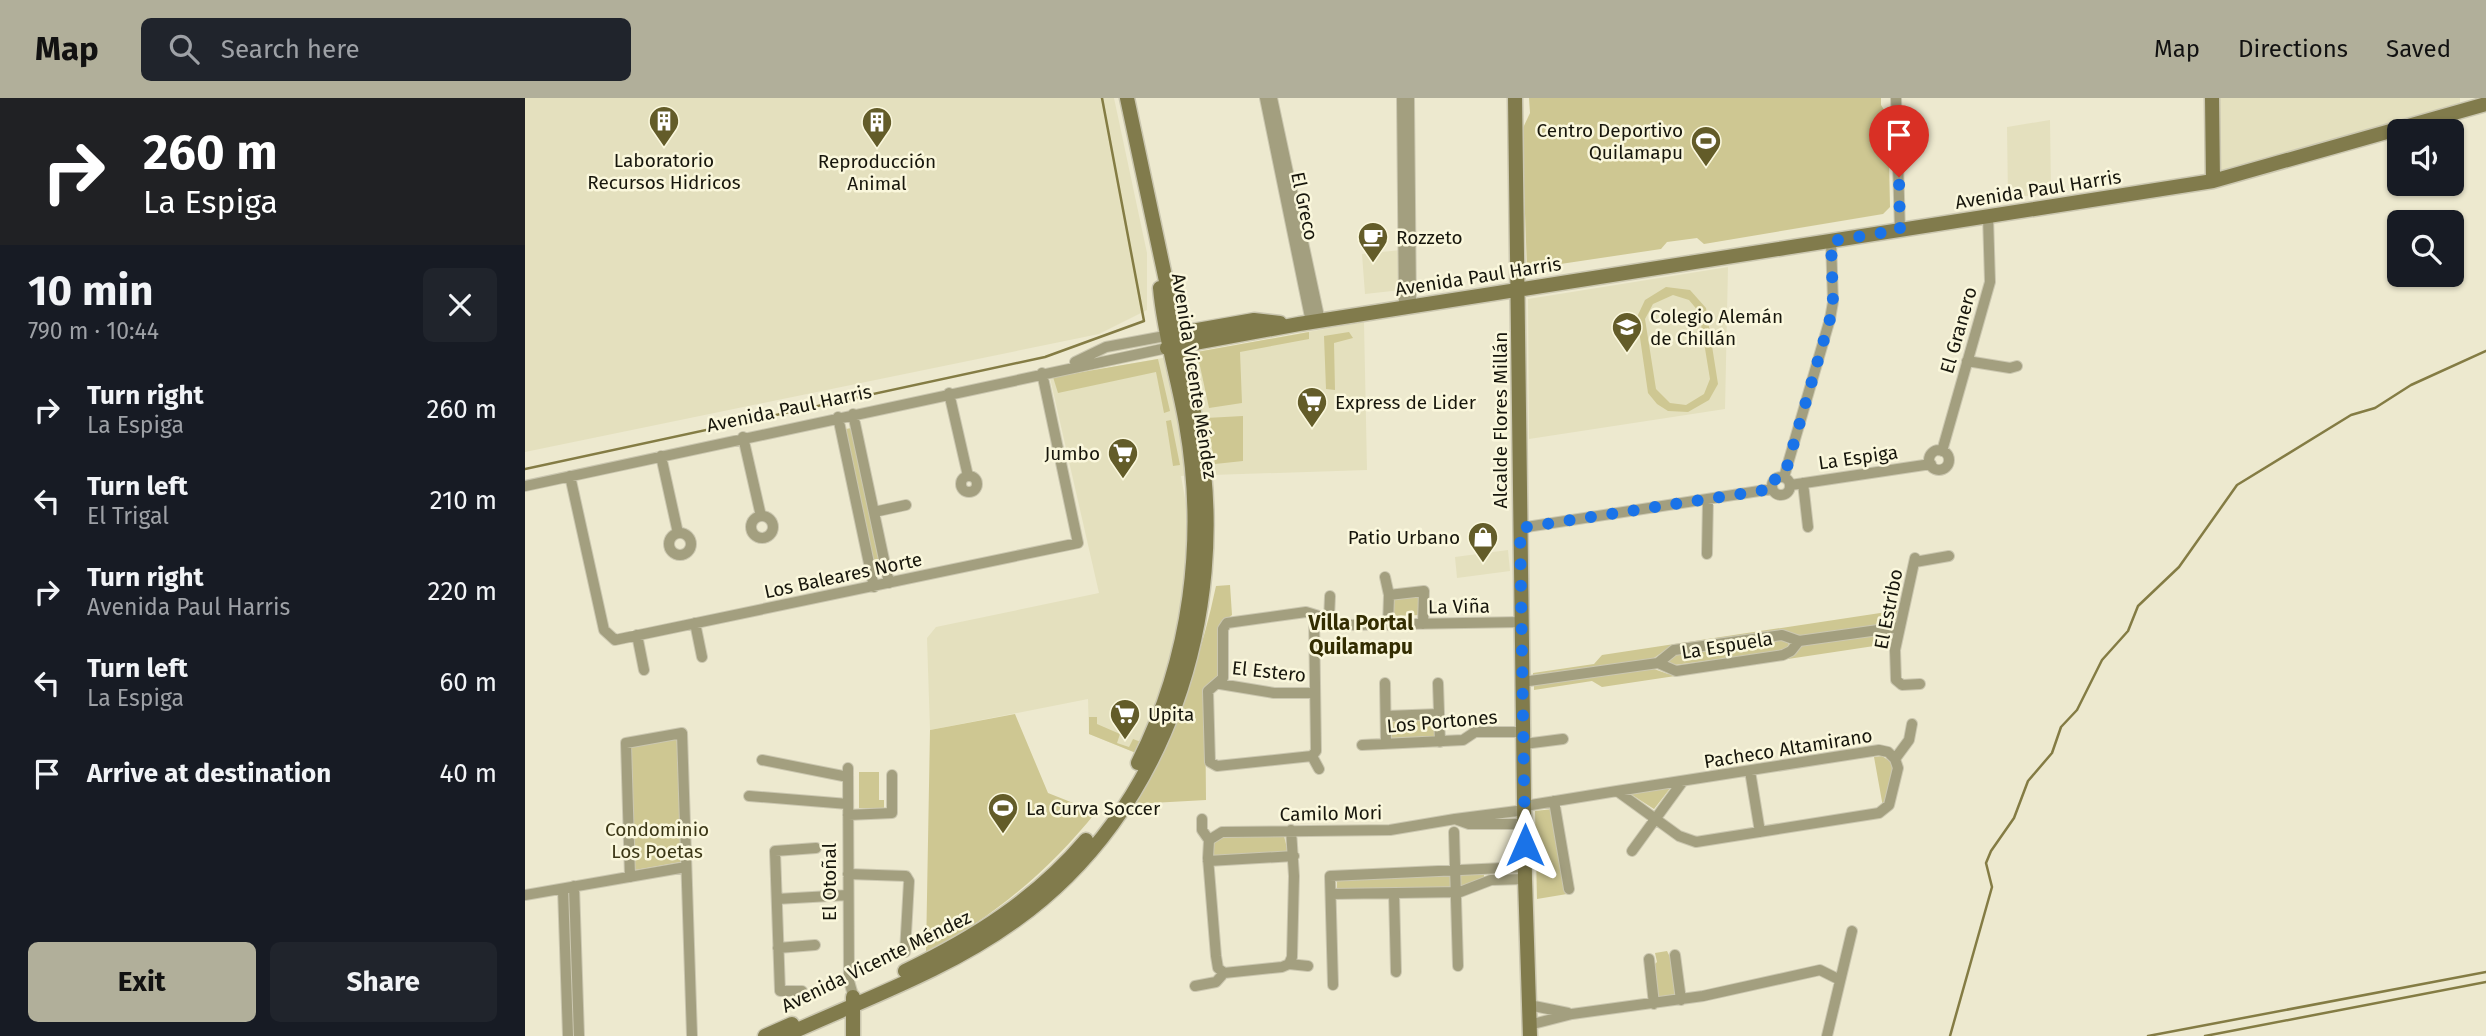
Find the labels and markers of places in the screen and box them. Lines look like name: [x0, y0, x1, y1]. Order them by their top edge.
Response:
building icon: Laboratorio Recursos Hidricos: [647, 104, 681, 148]
building icon: Reproducción Animal: [860, 105, 894, 149]
pin: [1869, 105, 1929, 177]
place label: Centro Deportivo Quilamapu: [1537, 119, 1683, 164]
sports icon: Centro Deportivo Quilamapu: [1689, 124, 1723, 168]
place label: Laboratorio Recursos Hidricos: [587, 149, 741, 194]
place label: Reproducción Animal: [818, 150, 936, 195]
cafe icon: Rozzeto: [1356, 220, 1390, 264]
place label: Rozzeto: [1396, 226, 1463, 249]
place label: Colegio Alemán de Chillán: [1650, 305, 1783, 350]
school or university icon: Colegio Alemán de Chillán: [1610, 310, 1644, 354]
supermarket icon: Express de Lider: [1295, 385, 1329, 429]
place label: Express de Lider: [1335, 391, 1477, 414]
supermarket icon: Jumbo: [1106, 436, 1140, 480]
place label: Jumbo: [1044, 442, 1100, 465]
shop icon: Patio Urbano: [1466, 520, 1500, 564]
place label: Patio Urbano: [1348, 526, 1460, 549]
supermarket icon: Upita: [1108, 697, 1142, 741]
place label: Upita: [1148, 703, 1194, 726]
sports icon: La Curva Soccer: [986, 791, 1020, 835]
place label: La Curva Soccer: [1026, 797, 1161, 820]

